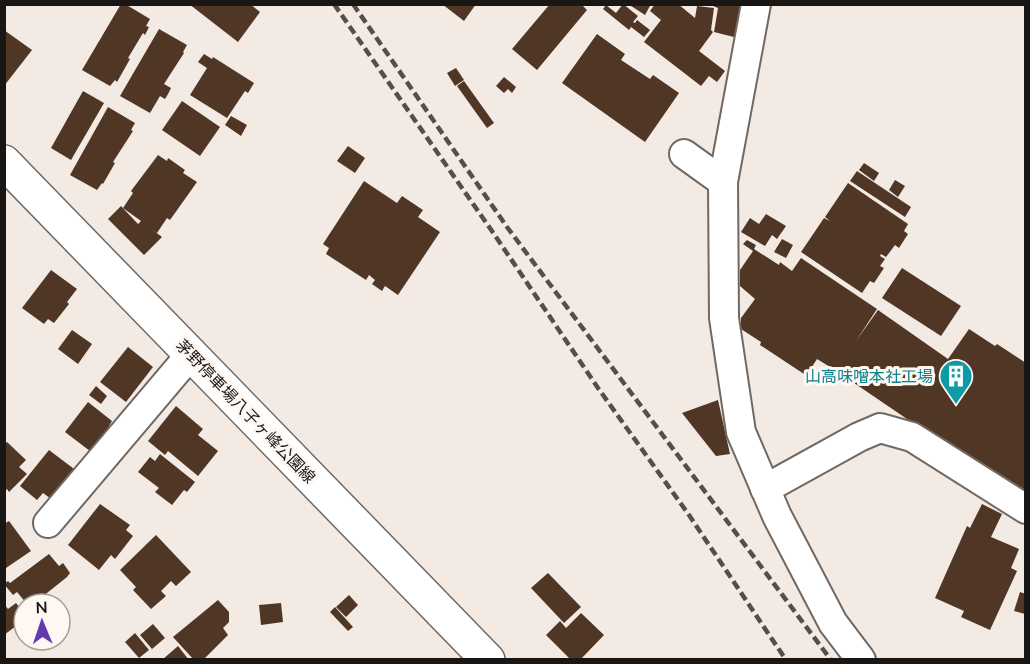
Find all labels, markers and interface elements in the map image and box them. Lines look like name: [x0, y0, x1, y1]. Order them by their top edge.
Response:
street label: 茅野停車場八子ヶ峰公園線: [172, 335, 320, 487]
building icon: 山高味噌本社工場: [938, 358, 974, 405]
place label: 山高味噌本社工場: [805, 366, 933, 386]
north arrow: [12, 592, 72, 652]
text: N: [35, 597, 48, 617]

